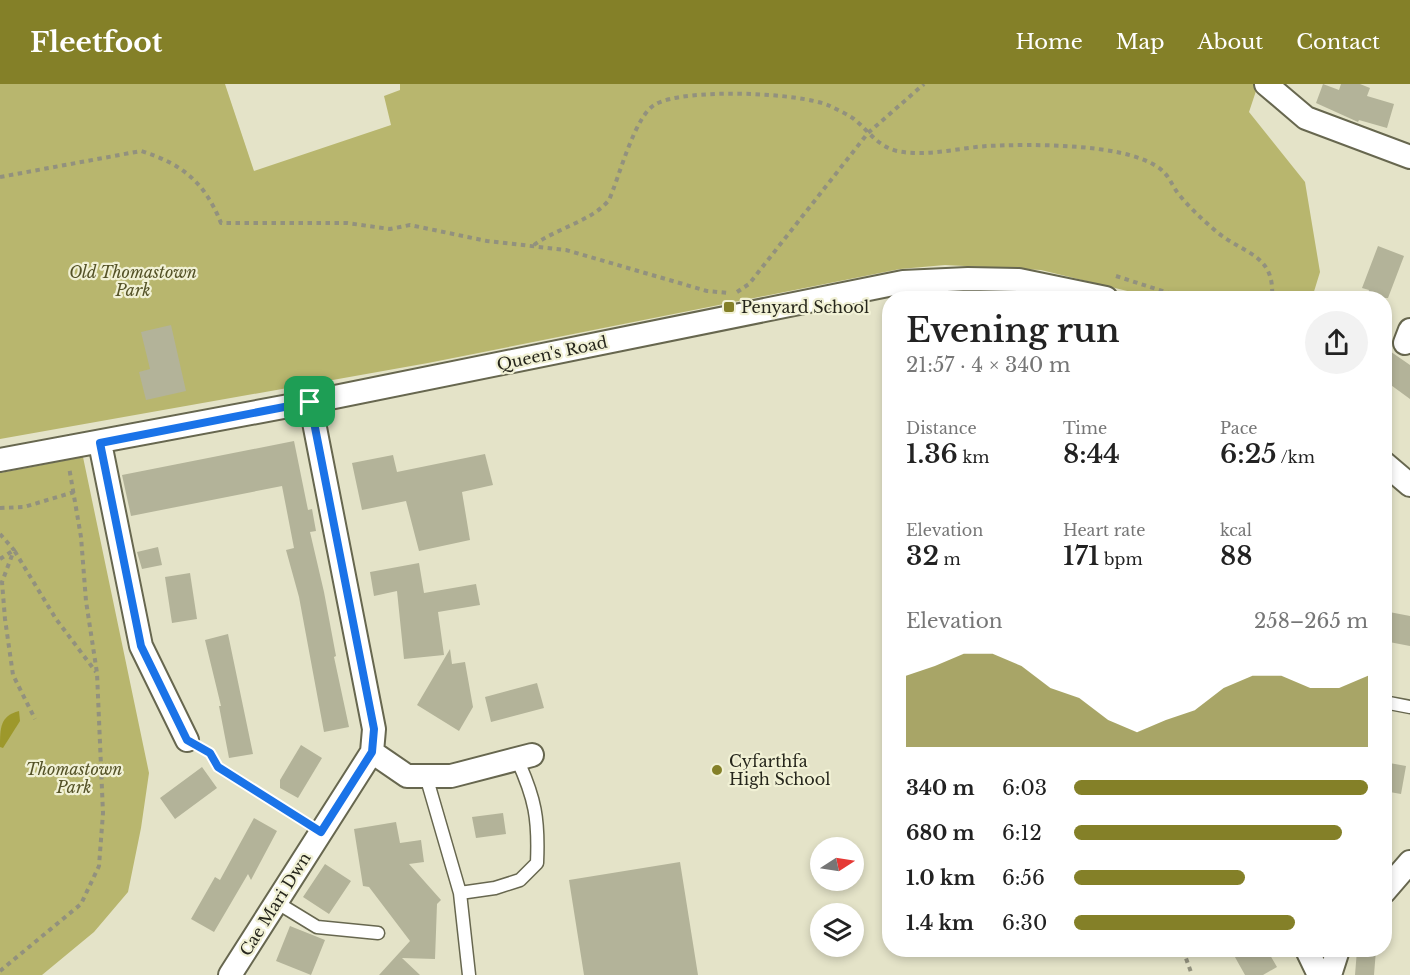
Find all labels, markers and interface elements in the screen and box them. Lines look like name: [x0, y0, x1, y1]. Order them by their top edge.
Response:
text: Fleetfoot: [30, 25, 162, 60]
text: Home: [1016, 29, 1083, 55]
text: Map: [1116, 29, 1164, 55]
text: About: [1197, 29, 1263, 55]
text: Contact: [1296, 29, 1380, 55]
park label: Old Thomastown Park: [69, 262, 197, 300]
place label: Penyard School: [741, 297, 869, 317]
marker: Penyard School: [722, 300, 736, 314]
text: Evening run: [906, 310, 1120, 351]
button: share: [1305, 311, 1368, 374]
street label: Queen's Road: [495, 331, 609, 374]
text: 21:57 · 4 × 340 m: [906, 353, 1071, 377]
pin: [284, 376, 335, 427]
icon: arrive: [293, 385, 326, 418]
text: Distance: [906, 418, 977, 438]
text: Time: [1063, 418, 1107, 438]
text: Pace: [1220, 418, 1257, 438]
text: 1.36: [906, 438, 958, 470]
text: 8:44: [1063, 438, 1120, 470]
text: 6:25: [1220, 438, 1277, 470]
text: km: [958, 447, 990, 467]
text: /km: [1277, 447, 1315, 467]
text: Elevation: [906, 520, 983, 540]
text: Heart rate: [1063, 520, 1145, 540]
text: kcal: [1220, 520, 1252, 540]
text: 32: [906, 540, 939, 572]
text: 171: [1063, 540, 1100, 572]
text: 88: [1220, 540, 1253, 572]
text: m: [939, 549, 961, 569]
text: bpm: [1100, 549, 1143, 569]
text: Elevation: [906, 609, 1003, 633]
text: 258–265 m: [1254, 609, 1368, 633]
place label: Cyfarthfa High School: [729, 751, 830, 789]
park label: Thomastown Park: [26, 759, 122, 797]
marker: Cyfarthfa High School: [710, 763, 724, 777]
text: 340 m: [906, 776, 975, 800]
text: 6:03: [1002, 776, 1047, 800]
text: 680 m: [906, 821, 975, 845]
text: 6:12: [1002, 821, 1042, 845]
north arrow: [810, 837, 864, 891]
map controls: [810, 837, 864, 957]
street label: Cae Mari Dwn: [235, 849, 315, 959]
text: 1.0 km: [906, 866, 975, 890]
text: 6:56: [1002, 866, 1045, 890]
button: layers: [810, 903, 864, 957]
text: 1.4 km: [906, 911, 974, 935]
text: 6:30: [1002, 911, 1047, 935]

